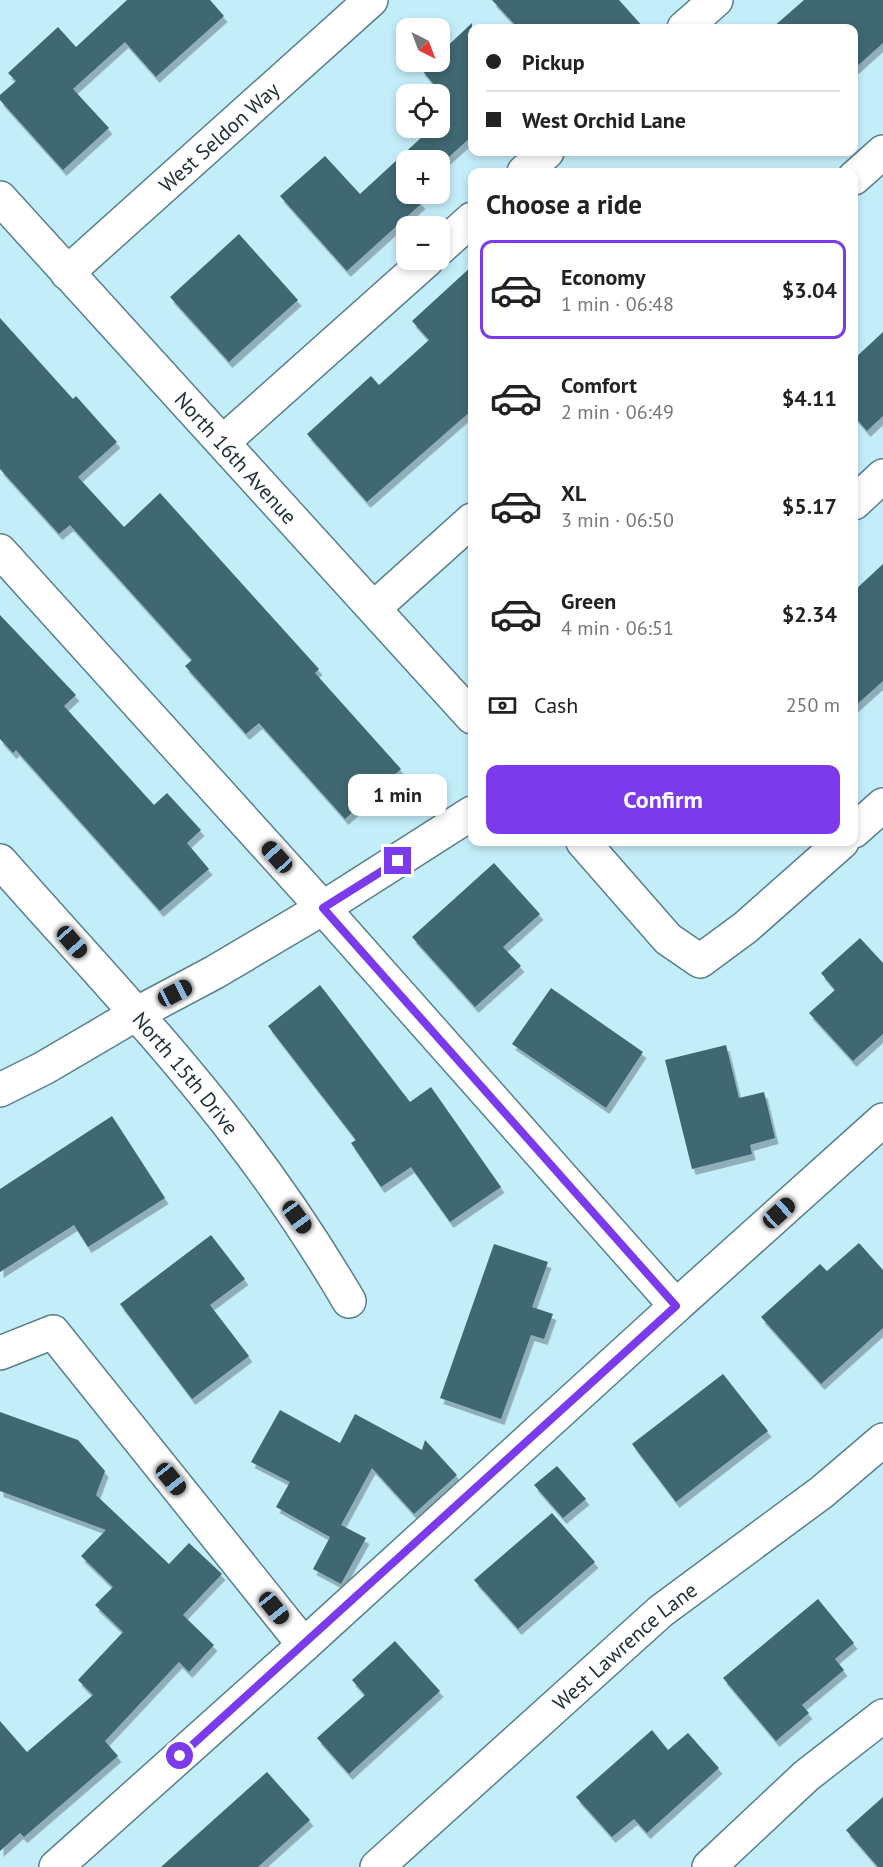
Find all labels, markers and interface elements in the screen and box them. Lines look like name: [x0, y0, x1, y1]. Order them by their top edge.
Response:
north arrow: [396, 18, 450, 72]
map controls: [396, 18, 450, 270]
text: Pickup: [522, 48, 585, 76]
street label: West Seldon Way: [153, 75, 285, 198]
button: locate: [396, 84, 450, 138]
text: West Orchid Lane: [522, 106, 686, 134]
button: +: [396, 150, 450, 204]
text: Choose a ride: [486, 187, 642, 221]
button: −: [396, 216, 450, 270]
icon: car: [489, 263, 543, 317]
text: Economy: [561, 263, 645, 291]
text: $3.04: [782, 276, 837, 304]
text: 1 min · 06:48: [561, 291, 674, 317]
icon: car: [489, 371, 543, 425]
text: Comfort: [561, 371, 637, 399]
text: $4.11: [782, 384, 837, 412]
street label: North 16th Avenue: [169, 386, 303, 529]
text: 2 min · 06:49: [561, 399, 674, 425]
icon: car: [489, 479, 543, 533]
text: XL: [561, 479, 586, 507]
text: $5.17: [782, 492, 837, 520]
text: 3 min · 06:50: [561, 507, 674, 533]
icon: car: [489, 587, 543, 641]
text: Green: [561, 587, 616, 615]
text: $2.34: [782, 600, 837, 628]
text: 4 min · 06:51: [561, 615, 674, 641]
icon: cash: [486, 689, 519, 722]
text: Cash: [534, 691, 578, 719]
text: 250 m: [786, 692, 840, 718]
button: Confirm: [486, 765, 840, 834]
callout: 1 min: [348, 774, 448, 816]
text: 1 min: [373, 782, 422, 808]
car: [258, 838, 296, 876]
route end: [384, 847, 411, 874]
car: [53, 923, 91, 961]
car: [155, 977, 195, 1009]
street label: North 15th Drive: [127, 1006, 245, 1140]
car: [760, 1194, 798, 1232]
car: [279, 1197, 315, 1237]
car: [153, 1459, 189, 1499]
street label: West Lawrence Lane: [547, 1576, 702, 1716]
car: [256, 1588, 292, 1628]
route start: [166, 1742, 193, 1769]

